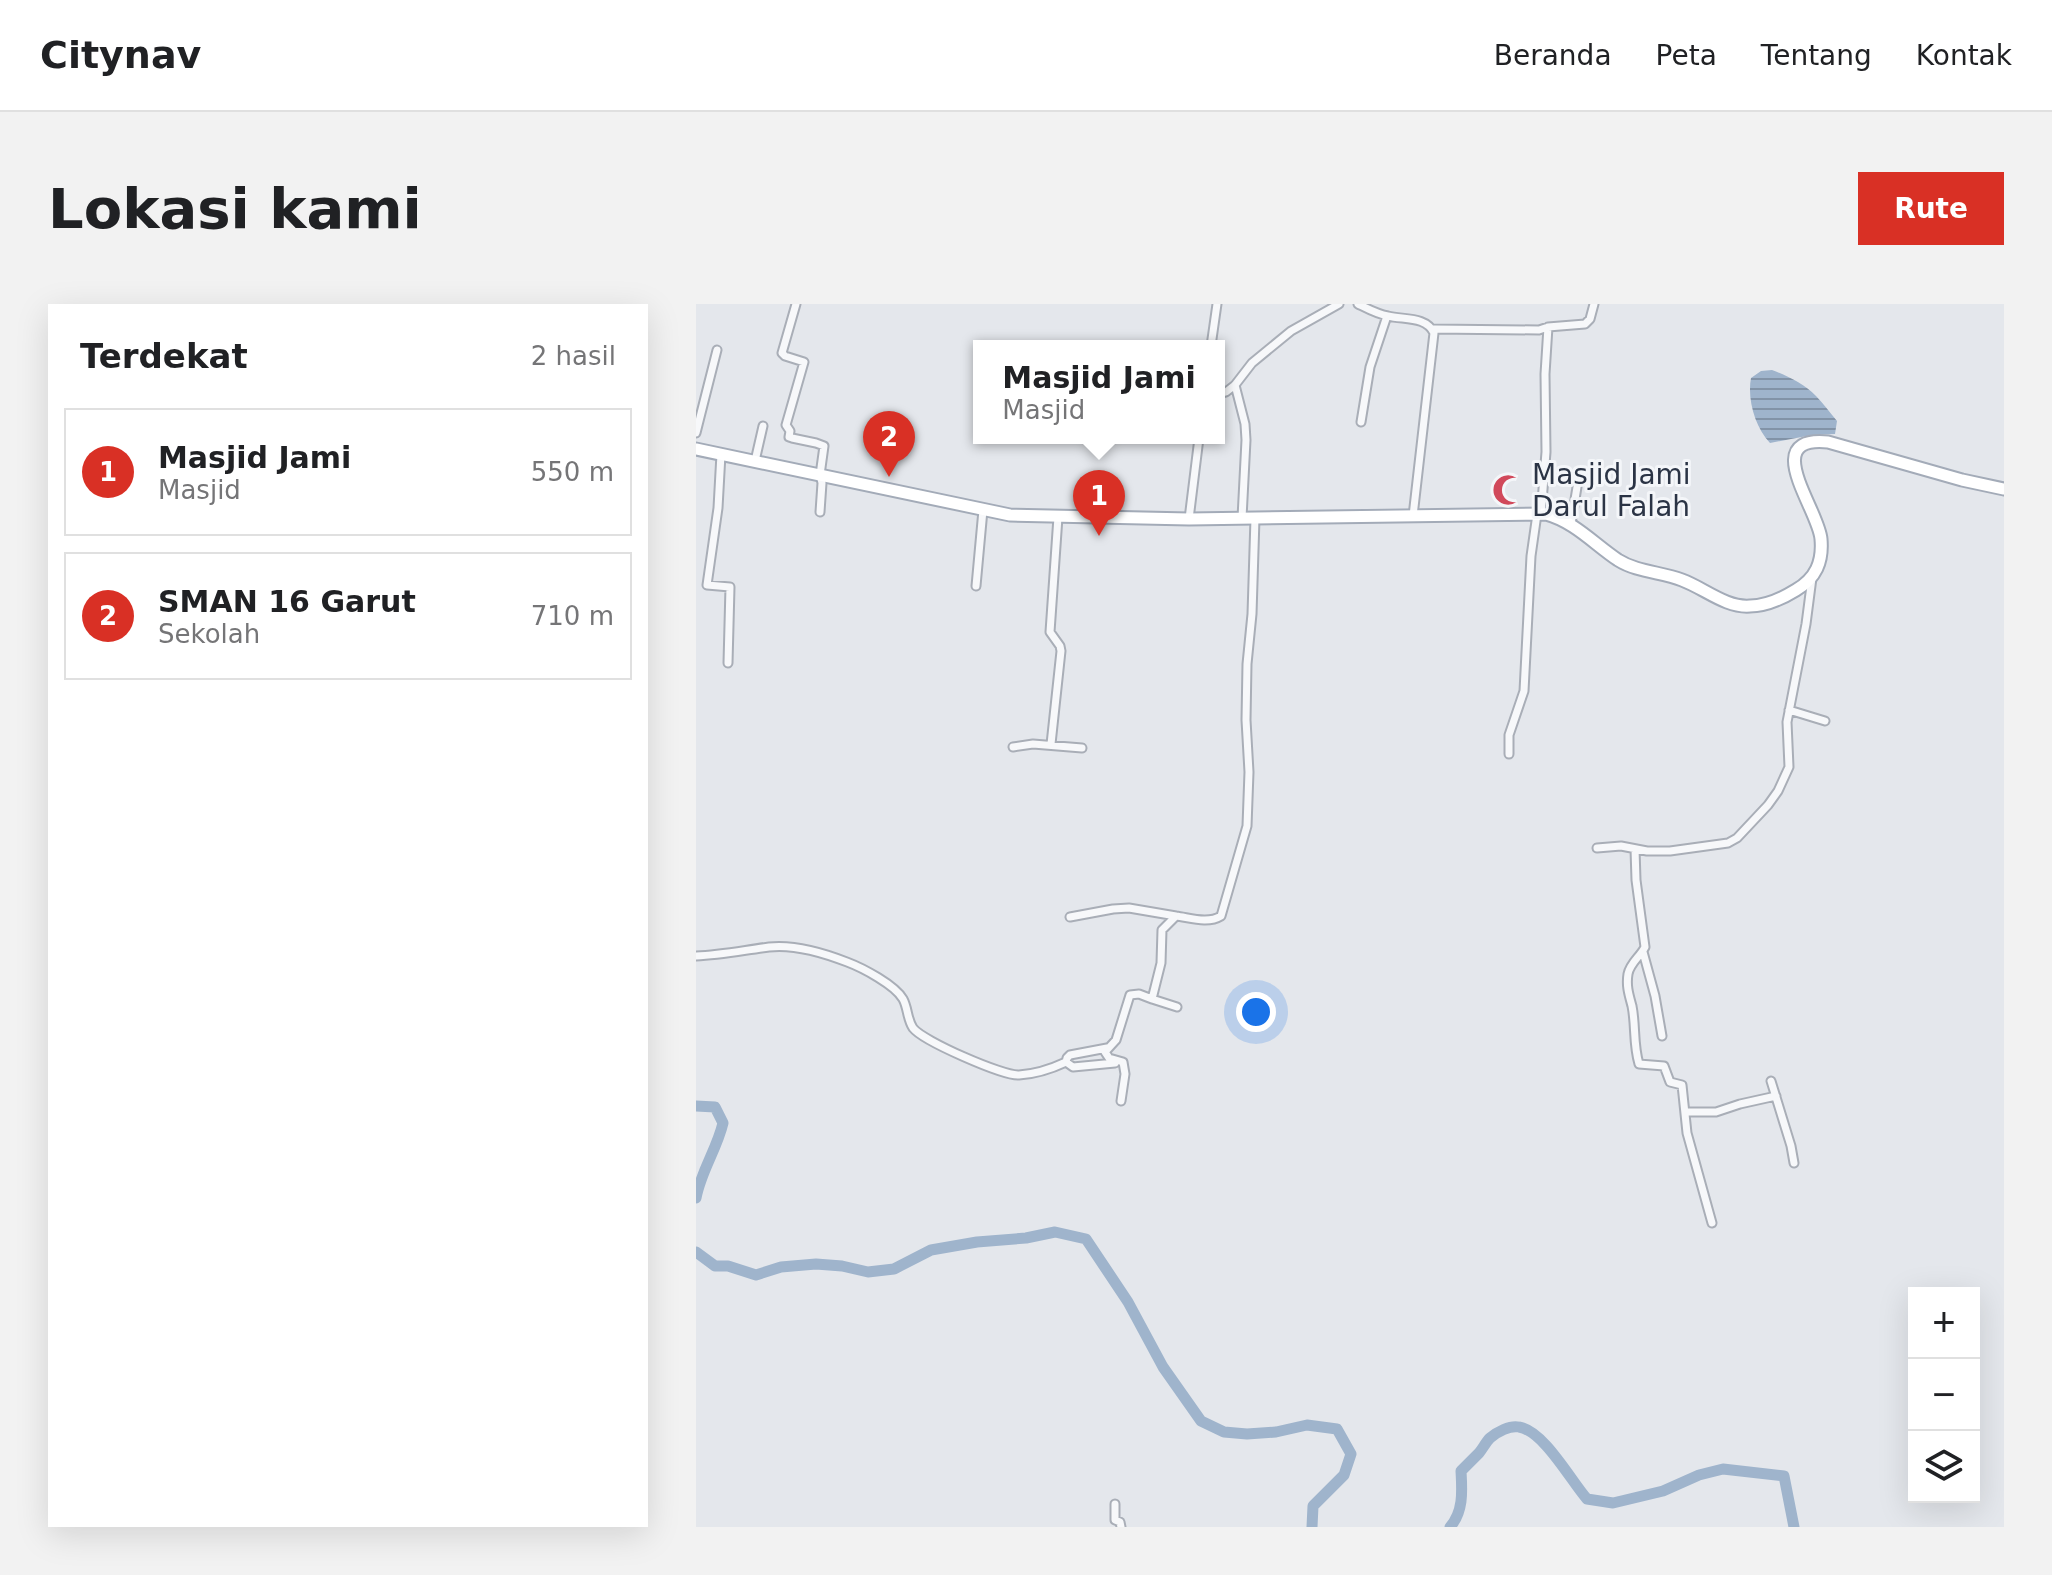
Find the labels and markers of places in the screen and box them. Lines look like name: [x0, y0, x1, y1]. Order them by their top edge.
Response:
pin: 2: [863, 411, 915, 477]
place label: Masjid Jami Darul Falah: [1532, 458, 1691, 523]
pin: 1: [1073, 470, 1125, 536]
mosque icon: Masjid Jami Darul Falah: [1491, 473, 1525, 507]

